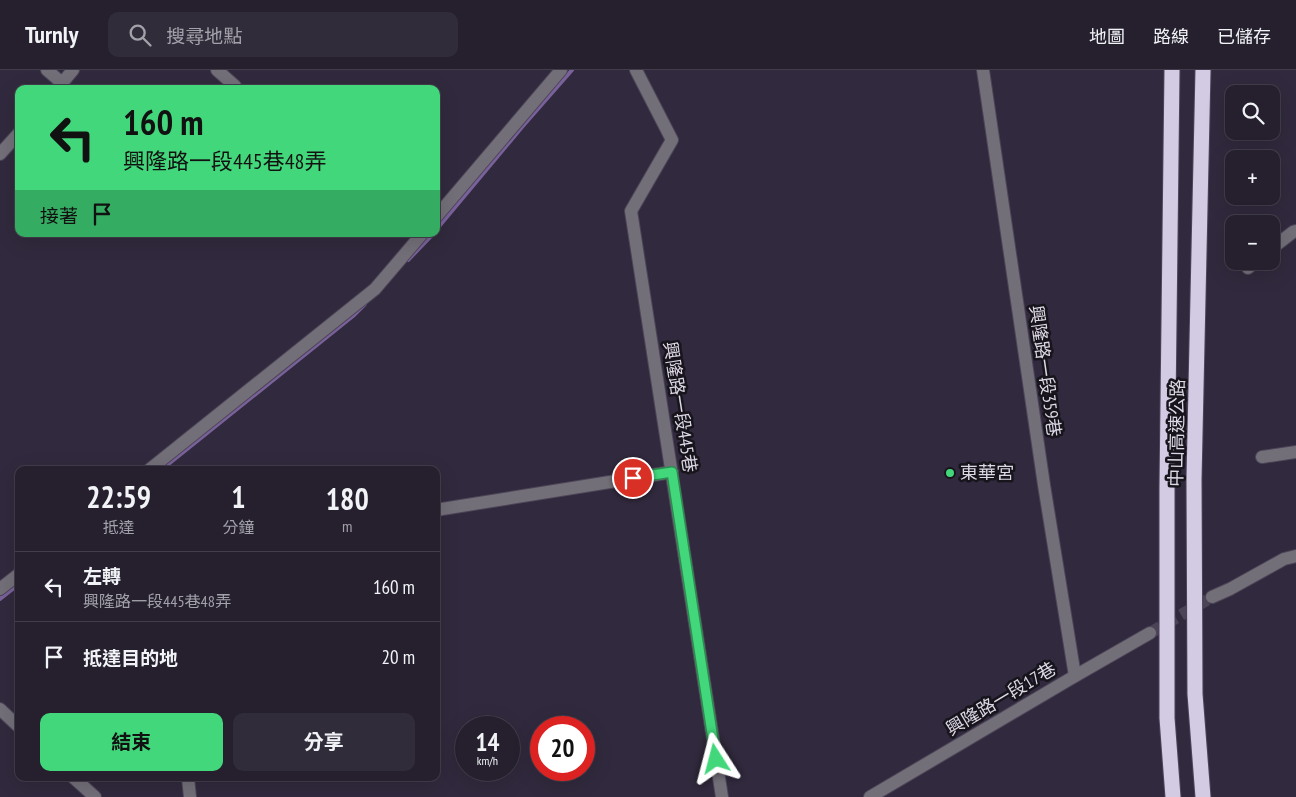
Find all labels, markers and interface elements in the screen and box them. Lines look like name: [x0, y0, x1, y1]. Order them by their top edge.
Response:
search box: [108, 12, 458, 57]
text: Turnly: [25, 19, 78, 50]
icon: search: [126, 21, 154, 49]
text: 搜尋地點: [166, 24, 242, 48]
text: 地圖: [1089, 25, 1125, 48]
text: 路線: [1153, 25, 1189, 48]
text: 已儲存: [1217, 25, 1271, 48]
map controls: [1225, 85, 1280, 270]
button: search: [1225, 85, 1280, 140]
text: 160 m: [123, 99, 204, 145]
icon: left: [40, 105, 105, 170]
text: 興隆路一段445巷48弄: [123, 147, 327, 175]
button: +: [1225, 150, 1280, 205]
icon: arrive: [88, 200, 116, 228]
text: 接著: [40, 204, 78, 228]
button: −: [1225, 215, 1280, 270]
street label: 興隆路一段359巷: [1025, 304, 1066, 438]
street label: 興隆路一段445巷: [659, 340, 702, 474]
street label: 中山高速公路: [1164, 379, 1189, 487]
pin: [612, 457, 654, 499]
place label: 東華宮: [960, 461, 1014, 484]
icon: arrive: [619, 464, 647, 492]
marker: 東華宮: [944, 467, 956, 479]
text: 22:59: [86, 477, 151, 516]
text: 1: [231, 477, 246, 516]
text: 180: [326, 479, 369, 518]
text: m: [342, 516, 352, 536]
text: 抵達: [103, 517, 135, 537]
text: 分鐘: [222, 517, 254, 537]
text: 左轉: [83, 564, 121, 588]
icon: left: [40, 573, 68, 601]
text: 160 m: [373, 575, 415, 599]
text: 興隆路一段445巷48弄: [83, 591, 231, 611]
icon: arrive: [40, 643, 68, 671]
text: 20 m: [382, 645, 415, 669]
text: 抵達目的地: [83, 646, 178, 670]
street label: 興隆路一段17巷: [942, 657, 1060, 740]
button: 結束: [40, 713, 223, 771]
button: 分享: [233, 713, 415, 771]
speed limit sign: 20: [530, 716, 595, 781]
text: 14: [476, 726, 499, 758]
position arrow: [689, 732, 741, 784]
text: km/h: [477, 753, 498, 768]

